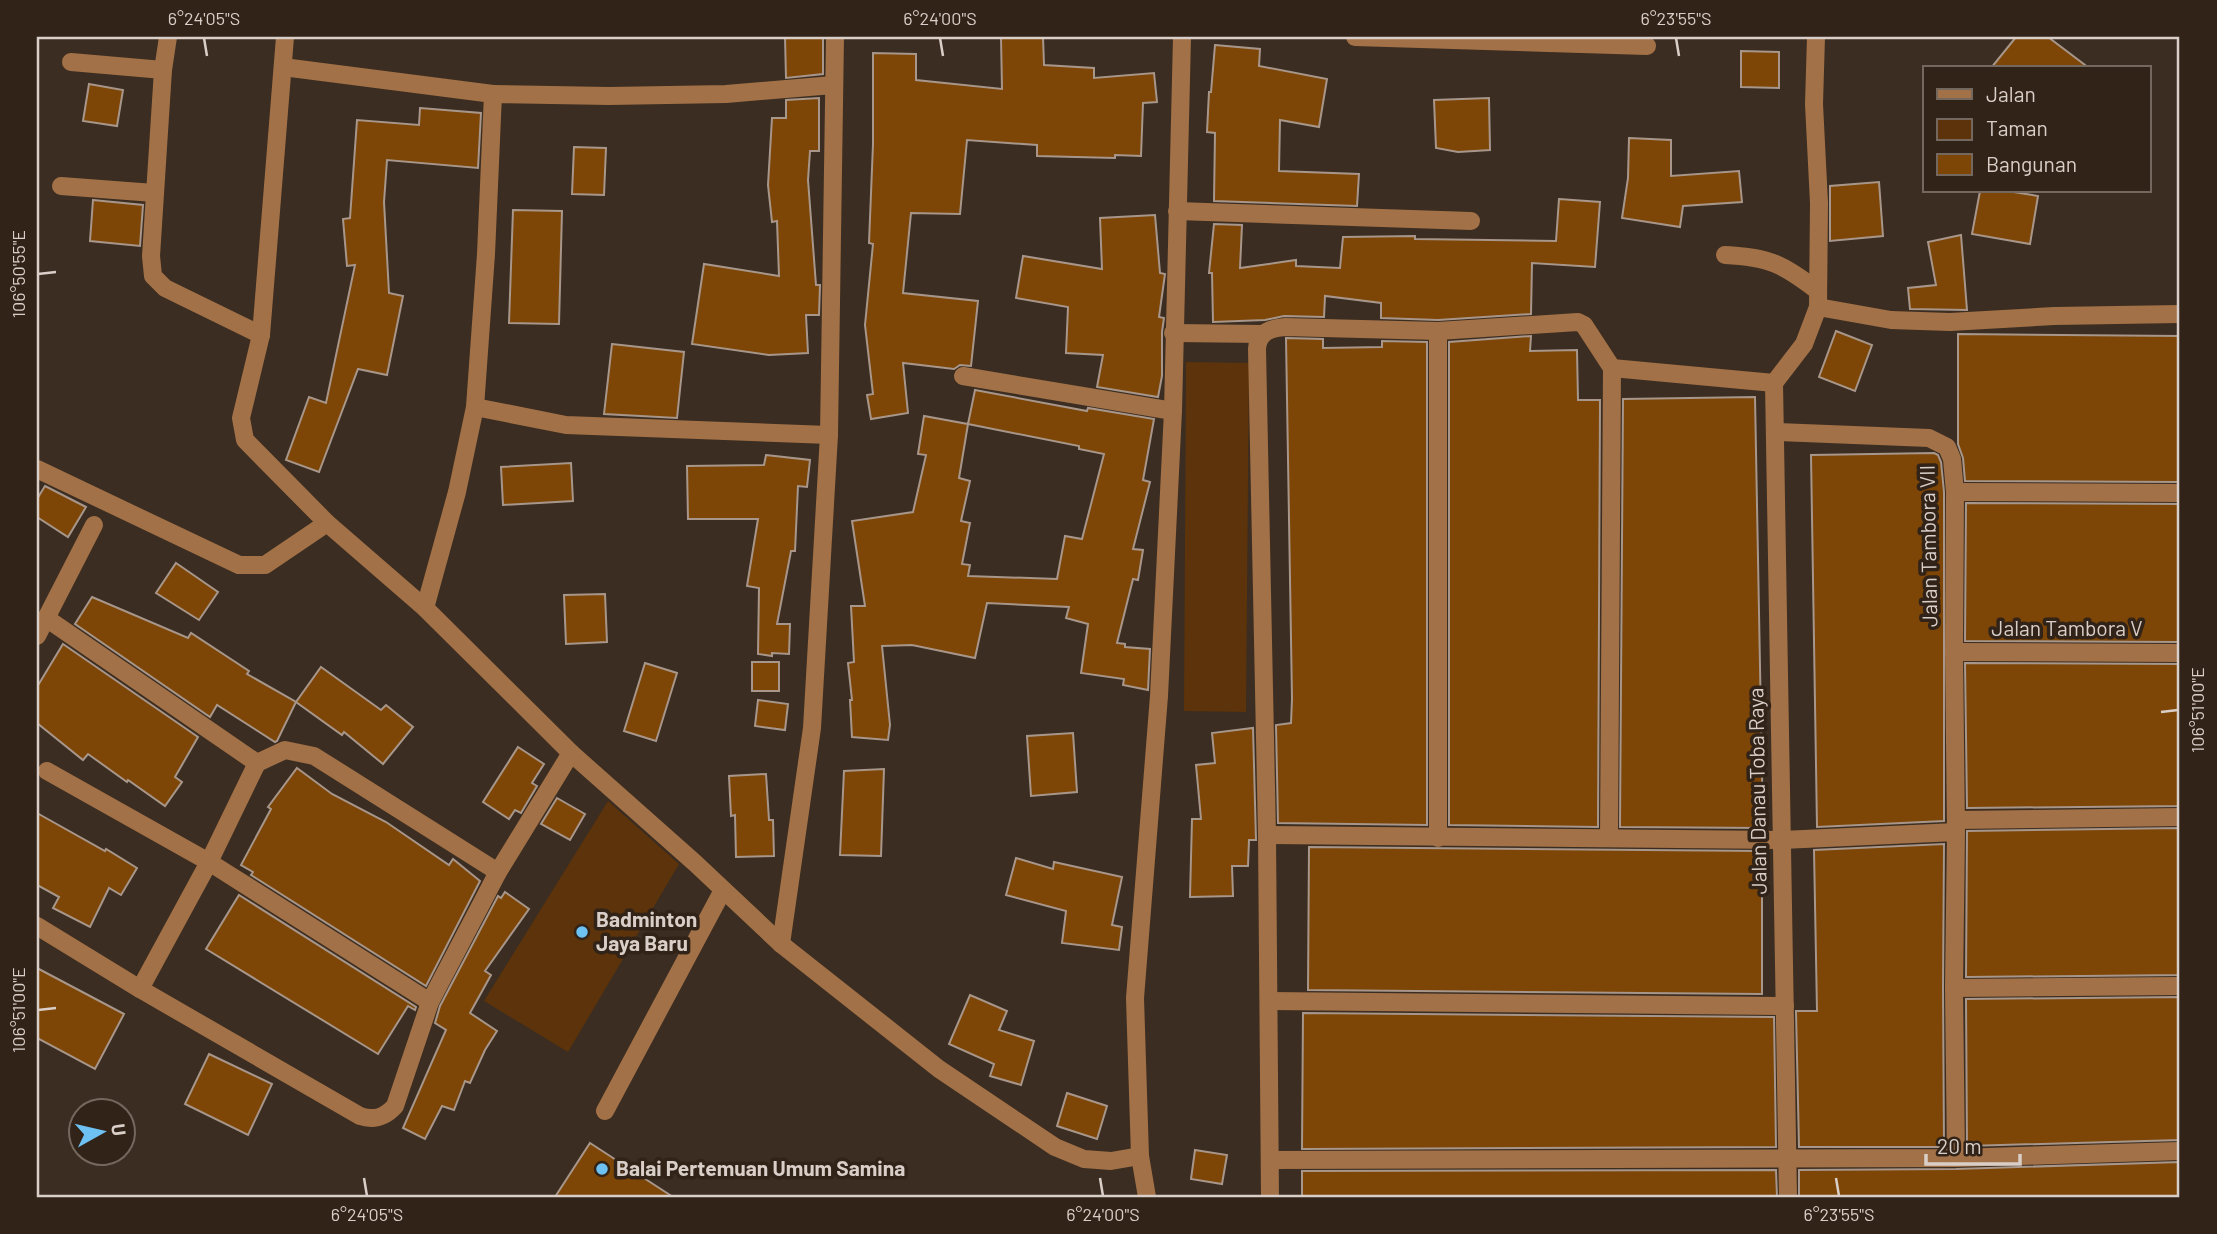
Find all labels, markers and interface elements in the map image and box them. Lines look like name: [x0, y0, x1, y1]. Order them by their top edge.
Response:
text: 6°24'05"S: [168, 7, 240, 29]
text: 6°24'00"S: [903, 7, 977, 29]
text: 6°23'55"S: [1640, 7, 1712, 29]
legend: [1923, 66, 2150, 192]
text: Jalan: [1986, 81, 2036, 106]
text: Taman: [1986, 115, 2048, 140]
text: Bangunan: [1986, 151, 2077, 176]
text: 106°50'55"E: [7, 230, 29, 318]
street label: Jalan Tambora VII: [1914, 465, 1941, 627]
street label: Jalan Tambora V: [1991, 615, 2143, 640]
text: 106°51'00"E: [2186, 667, 2208, 753]
street label: Jalan Danau Toba Raya: [1742, 687, 1771, 895]
place label: Badminton Jaya Baru: [596, 906, 697, 955]
marker: Badminton Jaya Baru: [574, 924, 590, 940]
text: 106°51'00"E: [7, 967, 29, 1053]
north arrow: [66, 1098, 136, 1168]
text: U: [107, 1122, 132, 1137]
scale bar: [1926, 1122, 2021, 1166]
text: 20 m: [1937, 1133, 1982, 1158]
place label: Balai Pertemuan Umum Samina: [616, 1155, 905, 1180]
marker: Balai Pertemuan Umum Samina: [594, 1161, 610, 1177]
text: 6°24'05"S: [331, 1203, 403, 1225]
text: 6°24'00"S: [1066, 1203, 1140, 1225]
text: 6°23'55"S: [1803, 1203, 1875, 1225]

